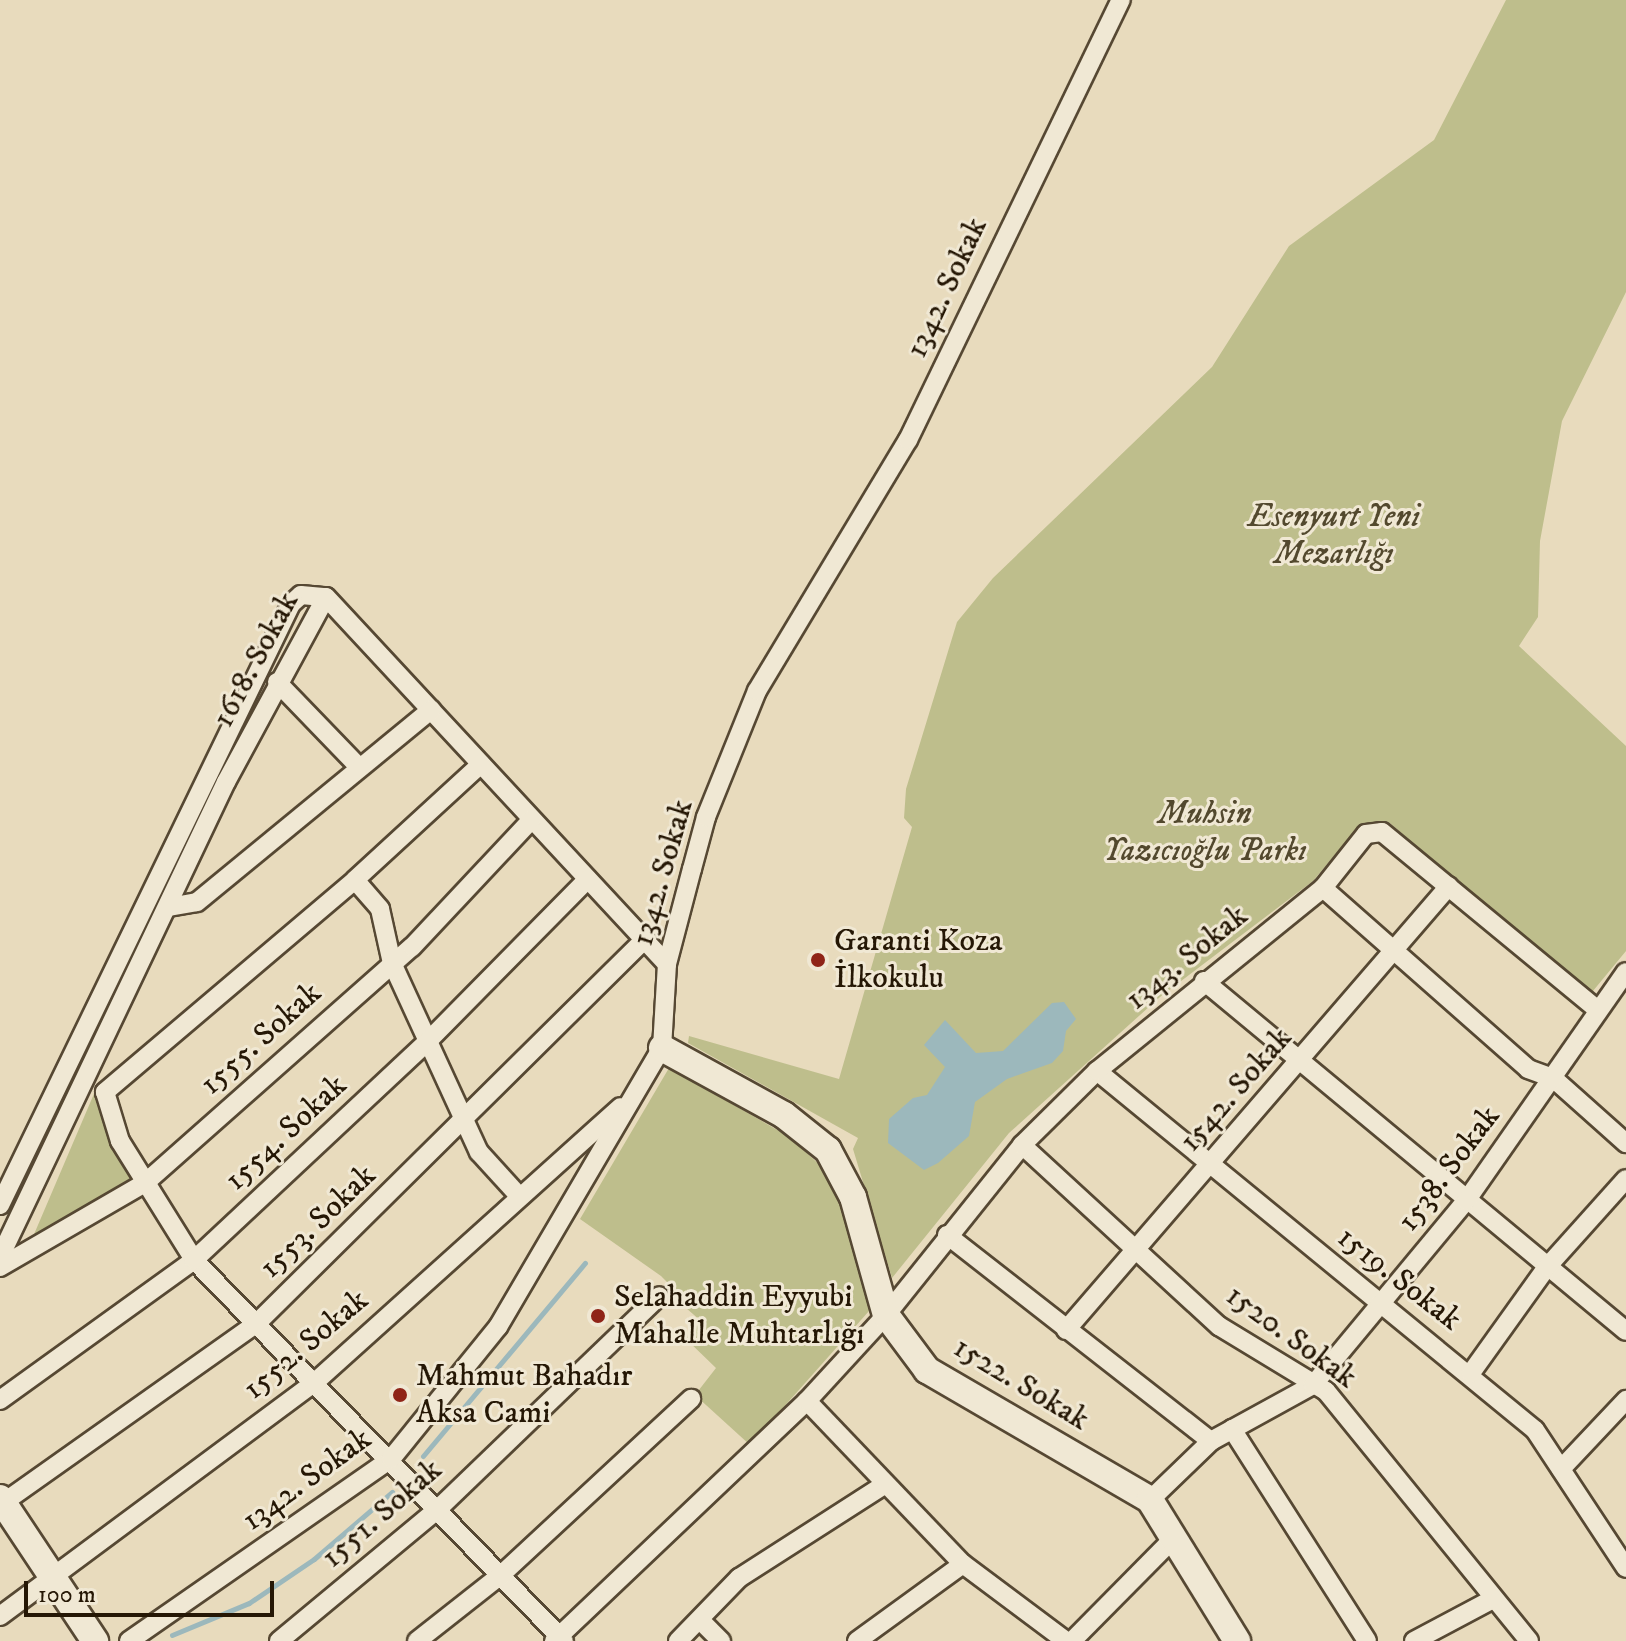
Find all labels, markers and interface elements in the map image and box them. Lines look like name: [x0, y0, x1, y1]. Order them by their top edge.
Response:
street label: 1342. Sokak: [898, 212, 996, 364]
park label: Esenyurt Yeni Mezarlığı: [1248, 499, 1420, 574]
street label: 1618. Sokak: [204, 586, 308, 734]
street label: 1342. Sokak: [624, 795, 702, 951]
park label: Muhsin Yazıcıoğlu Parkı: [1103, 796, 1307, 871]
street label: 1343. Sokak: [1118, 897, 1256, 1019]
place label: Garanti Koza İlkokulu: [834, 923, 1003, 998]
marker: Garanti Koza İlkokulu: [809, 951, 827, 969]
street label: 1555. Sokak: [192, 974, 330, 1104]
street label: 1542. Sokak: [1172, 1020, 1300, 1160]
street label: 1554. Sokak: [217, 1067, 355, 1199]
street label: 1538. Sokak: [1389, 1099, 1509, 1239]
street label: 1553. Sokak: [252, 1157, 384, 1287]
street label: 1519. Sokak: [1329, 1219, 1469, 1339]
street label: 1520. Sokak: [1218, 1277, 1364, 1397]
place label: Selahaddin Eyyubi Mahalle Muhtarlığı: [614, 1279, 865, 1354]
street label: 1552. Sokak: [236, 1282, 376, 1408]
marker: Selahaddin Eyyubi Mahalle Muhtarlığı: [589, 1307, 607, 1325]
street label: 1522. Sokak: [946, 1329, 1096, 1439]
place label: Mahmut Bahadır Aksa Cami: [416, 1358, 632, 1433]
marker: Mahmut Bahadır Aksa Cami: [391, 1386, 409, 1404]
street label: 1342. Sokak: [235, 1420, 379, 1540]
street label: 1551. Sokak: [314, 1451, 450, 1577]
scale bar: [28, 1565, 278, 1615]
text: 100 m: [38, 1580, 96, 1610]

